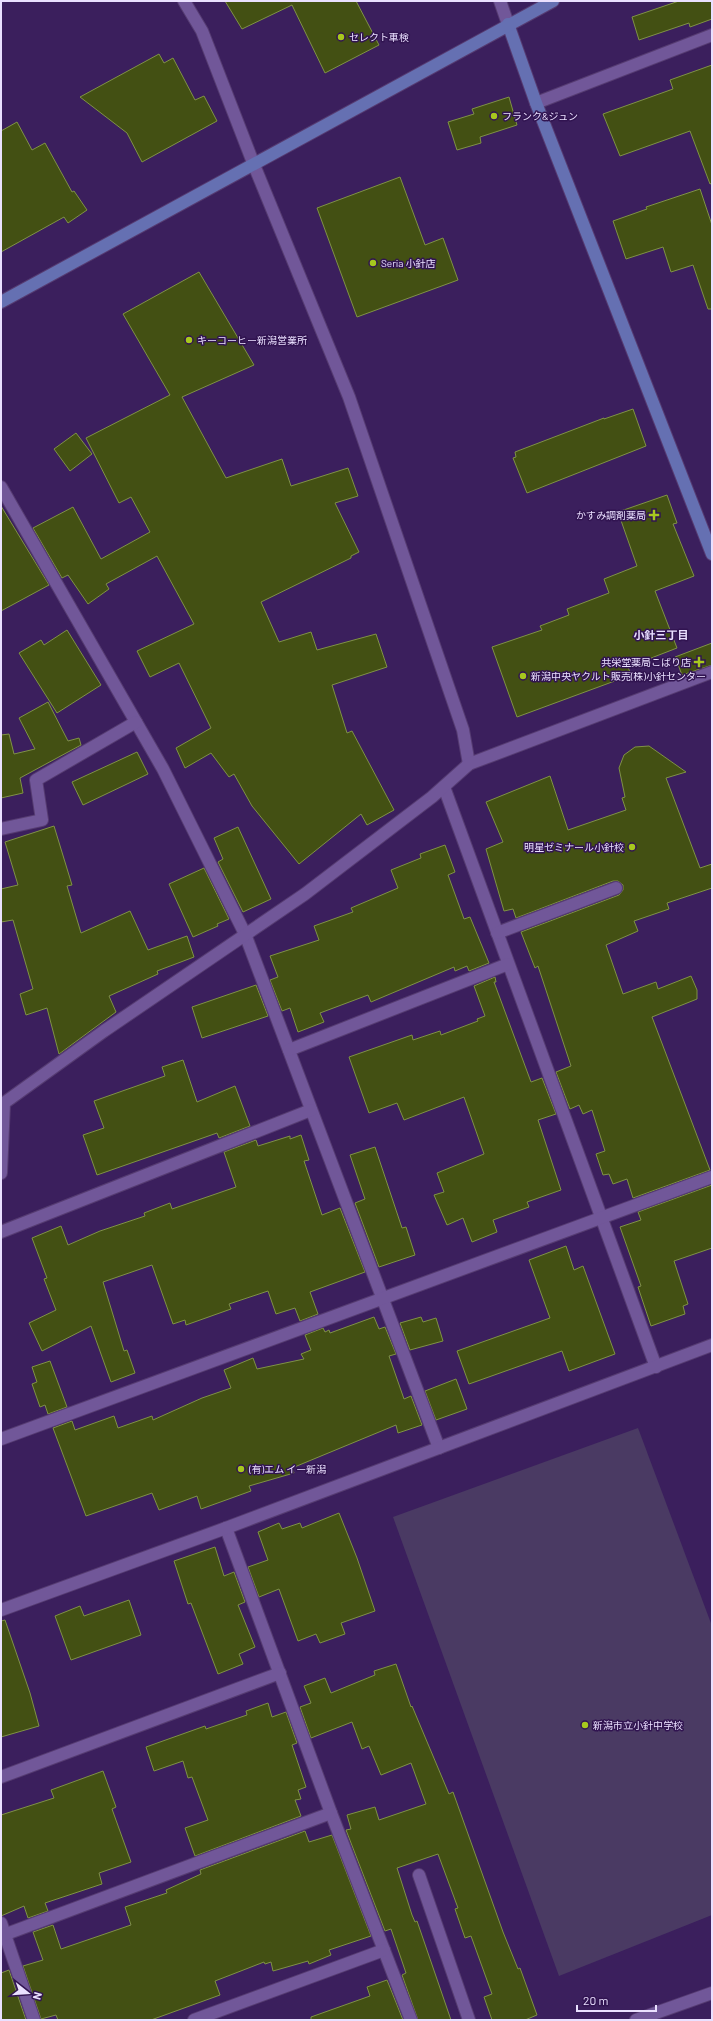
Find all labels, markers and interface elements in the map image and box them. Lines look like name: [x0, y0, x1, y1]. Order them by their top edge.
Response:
place label: セレクト車検: [349, 31, 409, 43]
marker: セレクト車検: [336, 32, 346, 42]
place label: フランク&ジュン: [502, 110, 578, 122]
marker: フランク&ジュン: [489, 111, 499, 121]
place label: Seria 小針店: [381, 257, 435, 269]
marker: Seria 小針店: [368, 258, 378, 268]
place label: キーコーヒー新潟営業所: [197, 334, 307, 346]
marker: キーコーヒー新潟営業所: [184, 335, 194, 345]
place label: かすみ調剤薬局: [576, 509, 646, 521]
marker: かすみ調剤薬局: [649, 510, 659, 520]
district label: 小針三丁目: [634, 628, 689, 641]
place label: 共栄堂薬局こばり店: [601, 656, 691, 668]
marker: 共栄堂薬局こばり店: [694, 657, 704, 667]
place label: 新潟中央ヤクルト販売(株)小針センター: [531, 670, 706, 682]
marker: 新潟中央ヤクルト販売(株)小針センター: [518, 671, 528, 681]
place label: 明星ゼミナール小針校: [524, 841, 624, 853]
marker: 明星ゼミナール小針校: [627, 842, 637, 852]
place label: (有)エム イー新潟: [248, 1463, 326, 1475]
marker: (有)エム イー新潟: [236, 1464, 246, 1474]
place label: 新潟市立小針中学校: [593, 1719, 683, 1731]
marker: 新潟市立小針中学校: [580, 1720, 590, 1730]
north arrow: [8, 1973, 48, 2013]
scale bar: [577, 1987, 656, 2013]
text: N: [31, 1991, 45, 2001]
text: 20 m: [583, 1993, 609, 2007]

